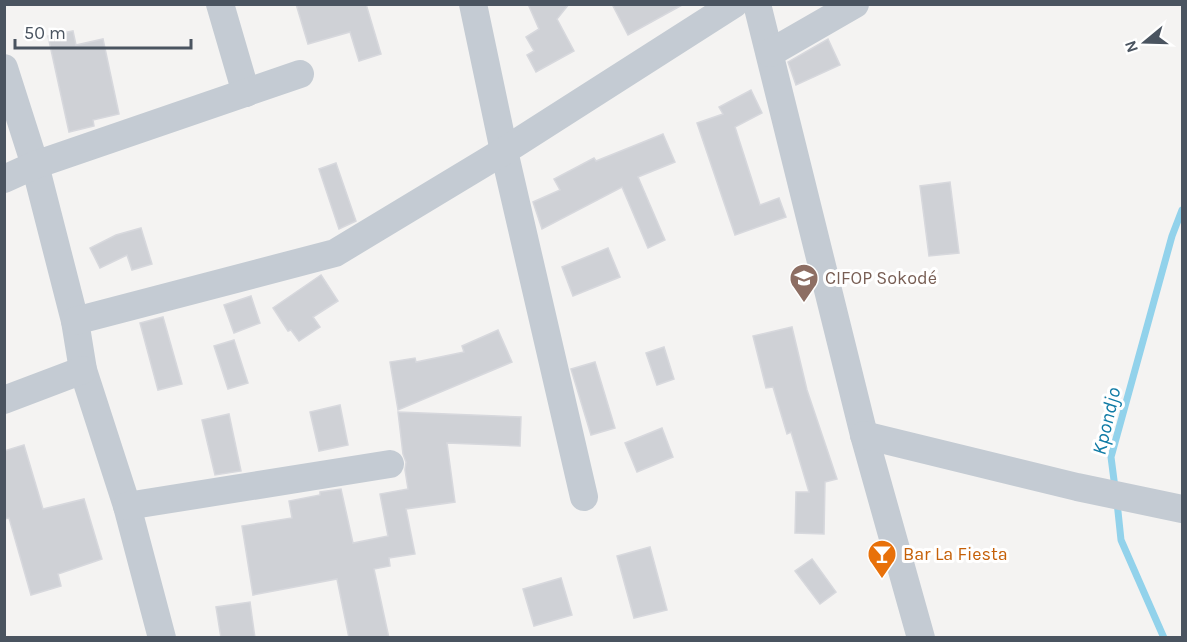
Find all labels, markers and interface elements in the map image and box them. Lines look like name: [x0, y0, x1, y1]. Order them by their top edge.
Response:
scale bar: [15, 12, 190, 50]
north arrow: [1115, 12, 1175, 72]
text: 50 m: [24, 22, 66, 44]
text: N: [1120, 38, 1142, 55]
school or university icon: CIFOP Sokodé: [788, 262, 820, 304]
place label: CIFOP Sokodé: [825, 267, 937, 289]
water label: Kpondjo: [1088, 385, 1125, 457]
bar icon: Bar La Fiesta: [866, 538, 898, 580]
place label: Bar La Fiesta: [903, 543, 1008, 565]

